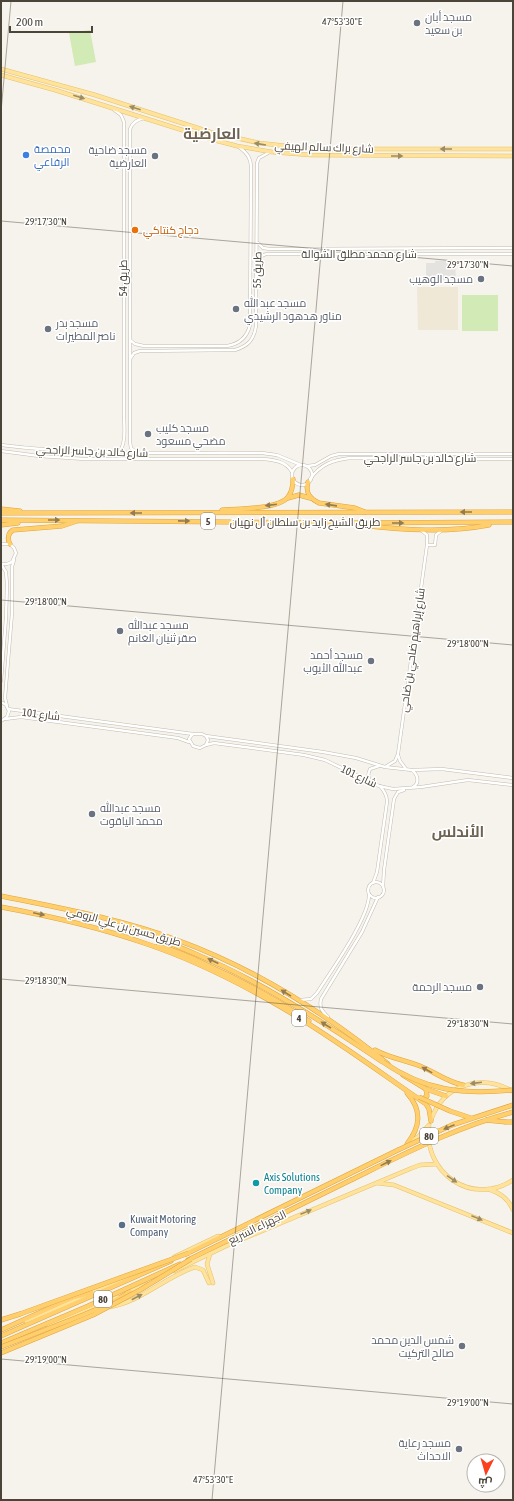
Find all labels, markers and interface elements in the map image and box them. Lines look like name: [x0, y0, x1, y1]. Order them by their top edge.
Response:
scale bar: [10, 8, 92, 34]
place label: مسجد أبان بن سعيد: [425, 10, 472, 37]
text: 200 m: [16, 15, 43, 29]
text: 47°53'30"E: [322, 16, 363, 27]
marker: مسجد أبان بن سعيد: [412, 18, 422, 28]
one-way arrow: [73, 94, 85, 100]
one-way arrow: [129, 105, 141, 111]
district label: العارضية: [183, 125, 241, 143]
street label: شارع براك سالم الهيفي: [274, 139, 374, 158]
one-way arrow: [254, 140, 266, 146]
place label: محمصة الرفاعي: [34, 143, 71, 171]
place label: مسجد ضاحية العارضية: [88, 144, 147, 170]
one-way arrow: [439, 146, 452, 152]
marker: محمصة الرفاعي: [21, 150, 31, 160]
marker: مسجد ضاحية العارضية: [150, 151, 160, 161]
one-way arrow: [391, 153, 404, 159]
text: 29°17'30"N: [25, 216, 67, 227]
place label: دجاج كنتاكي: [143, 224, 199, 239]
marker: دجاج كنتاكي: [130, 225, 140, 235]
street label: شارع محمد مطلق الشوالة: [301, 248, 417, 262]
street label: طريق 55: [251, 251, 264, 289]
text: 29°17'30"N: [447, 259, 489, 270]
street label: طريق 54: [117, 260, 130, 297]
place label: مسجد الوهيب: [409, 273, 473, 286]
marker: مسجد الوهيب: [476, 274, 486, 284]
place label: مسجد عبد الله مناور هدهود الرشيدي: [244, 295, 342, 325]
marker: مسجد عبد الله مناور هدهود الرشيدي: [231, 304, 241, 314]
place label: مسجد بدر ناصر المطيرات: [55, 317, 116, 343]
marker: مسجد بدر ناصر المطيرات: [43, 324, 53, 334]
place label: مسجد كليب مضحي مسعود: [156, 422, 226, 450]
marker: مسجد كليب مضحي مسعود: [143, 429, 153, 439]
street label: شارع خالد بن جاسر الراجحي: [35, 443, 148, 462]
street label: شارع خالد بن جاسر الراجحي: [364, 452, 476, 467]
one-way arrow: [265, 502, 277, 508]
one-way arrow: [325, 502, 337, 508]
one-way arrow: [459, 509, 472, 515]
one-way arrow: [129, 510, 142, 516]
road number: 5: [201, 513, 215, 529]
street label: طريق الشيخ زايد بن سلطان آل نهيان: [230, 516, 380, 530]
one-way arrow: [48, 517, 61, 523]
one-way arrow: [178, 518, 191, 524]
one-way arrow: [392, 520, 405, 526]
street label: شارع إبراهيم ضاحي بن ضاحي: [397, 587, 430, 713]
text: 29°18'00"N: [25, 596, 67, 607]
place label: مسجد عبدالله صقر ثنيان الغانم: [128, 617, 197, 646]
marker: مسجد عبدالله صقر ثنيان الغانم: [115, 626, 125, 636]
text: 29°18'00"N: [447, 638, 489, 649]
place label: مسجد أحمد عبدالله الأيوب: [303, 648, 363, 675]
marker: مسجد أحمد عبدالله الأيوب: [366, 656, 376, 666]
street label: شارع 101: [21, 706, 61, 724]
street label: شارع 101: [338, 762, 379, 791]
place label: مسجد عبدالله محمد الياقوت: [100, 800, 163, 828]
marker: مسجد عبدالله محمد الياقوت: [87, 809, 97, 819]
district label: الأندلس: [432, 823, 484, 841]
street label: طريق حسين بن علي الرومي: [65, 904, 183, 951]
one-way arrow: [33, 912, 46, 918]
one-way arrow: [207, 958, 218, 964]
text: 29°18'30"N: [25, 975, 67, 986]
place label: مسجد الرحمة: [412, 981, 472, 994]
marker: مسجد الرحمة: [475, 982, 485, 992]
one-way arrow: [281, 989, 291, 997]
road number: 4: [292, 1010, 306, 1026]
text: 29°18'30"N: [447, 1018, 489, 1029]
one-way arrow: [321, 1021, 331, 1029]
one-way arrow: [421, 1066, 433, 1073]
one-way arrow: [470, 1079, 482, 1086]
one-way arrow: [443, 1124, 455, 1130]
road number: 80: [420, 1128, 438, 1144]
one-way arrow: [381, 1160, 392, 1166]
place label: Axis Solutions Company: [264, 1171, 320, 1196]
one-way arrow: [447, 1175, 457, 1183]
marker: Axis Solutions Company: [251, 1178, 261, 1188]
street label: الجهراء السريع: [226, 1208, 289, 1248]
one-way arrow: [300, 1209, 312, 1215]
place label: Kuwait Motoring Company: [130, 1213, 196, 1238]
one-way arrow: [471, 1215, 482, 1221]
marker: Kuwait Motoring Company: [117, 1220, 127, 1230]
road number: 80: [94, 1291, 112, 1307]
one-way arrow: [131, 1294, 143, 1300]
place label: شمس الدين محمد صالح التركيت: [371, 1334, 454, 1361]
marker: شمس الدين محمد صالح التركيت: [457, 1341, 467, 1351]
text: 29°19'00"N: [25, 1354, 67, 1365]
text: 29°19'00"N: [447, 1397, 489, 1408]
place label: مسجد رعاية الاحداث: [399, 1437, 451, 1462]
marker: مسجد رعاية الاحداث: [454, 1444, 464, 1454]
north arrow: [466, 1453, 506, 1493]
text: 47°53'30"E: [193, 1474, 234, 1485]
text: ش: [478, 1475, 493, 1490]

